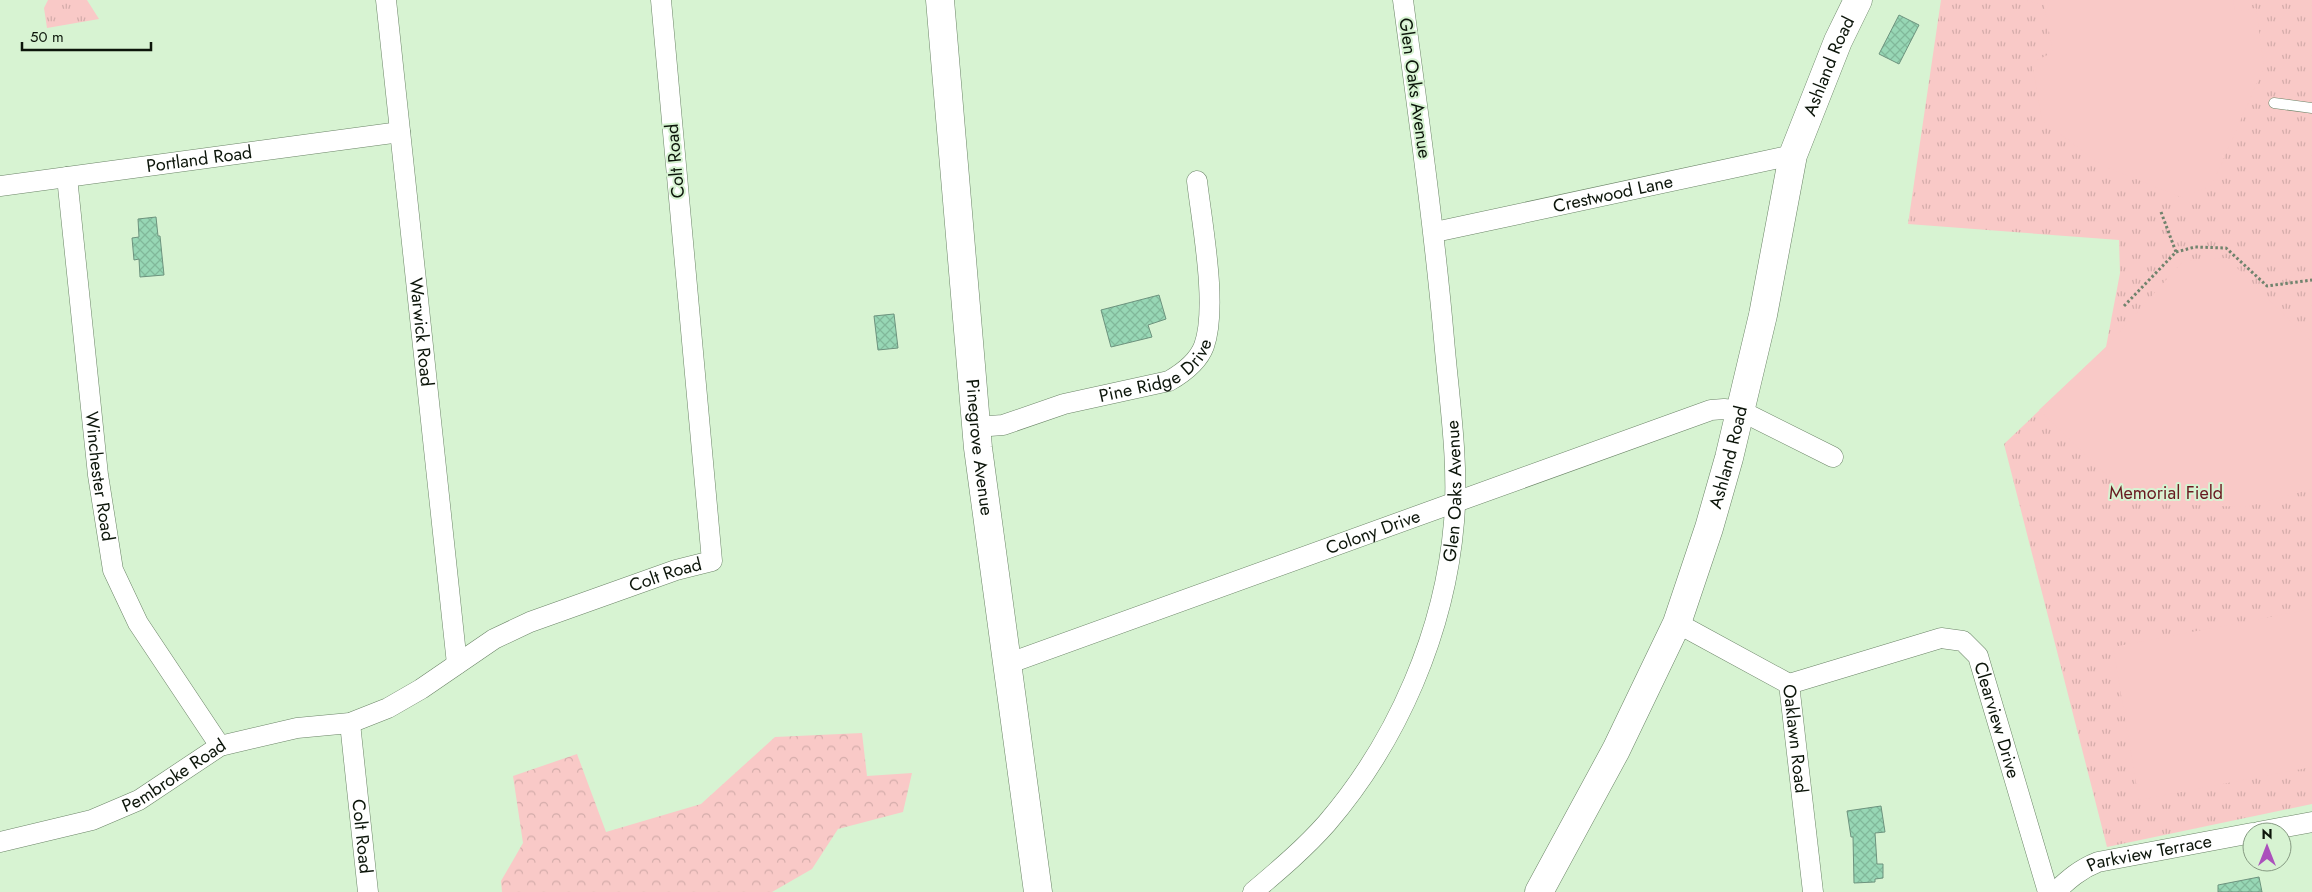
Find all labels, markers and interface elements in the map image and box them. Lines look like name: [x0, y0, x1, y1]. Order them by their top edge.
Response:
street label: Ashland Road: [1797, 12, 1861, 120]
street label: Glen Oaks Avenue: [1392, 16, 1438, 160]
scale bar: [22, 20, 151, 52]
text: 50 m: [30, 26, 64, 48]
street label: Colt Road: [659, 123, 691, 199]
street label: Portland Road: [145, 139, 254, 179]
street label: Crestwood Lane: [1551, 168, 1675, 219]
street label: Warwick Road: [403, 276, 440, 388]
street label: Pine Ridge Drive: [1096, 336, 1218, 409]
street label: Pinegrove Avenue: [959, 378, 1000, 517]
street label: Ashland Road: [1702, 403, 1754, 512]
street label: Winchester Road: [78, 410, 121, 543]
street label: Glen Oaks Avenue: [1436, 419, 1468, 564]
park label: Memorial Field: [2109, 480, 2223, 506]
street label: Colony Drive: [1322, 503, 1424, 561]
street label: Colt Road: [625, 551, 704, 599]
street label: Clearview Drive: [1967, 659, 2027, 781]
street label: Oaklawn Road: [1776, 683, 1814, 795]
street label: Pembroke Road: [118, 732, 231, 819]
street label: Colt Road: [345, 798, 379, 875]
north arrow: [2242, 822, 2292, 872]
text: N: [2261, 824, 2273, 844]
street label: Parkview Terrace: [2082, 828, 2214, 878]

